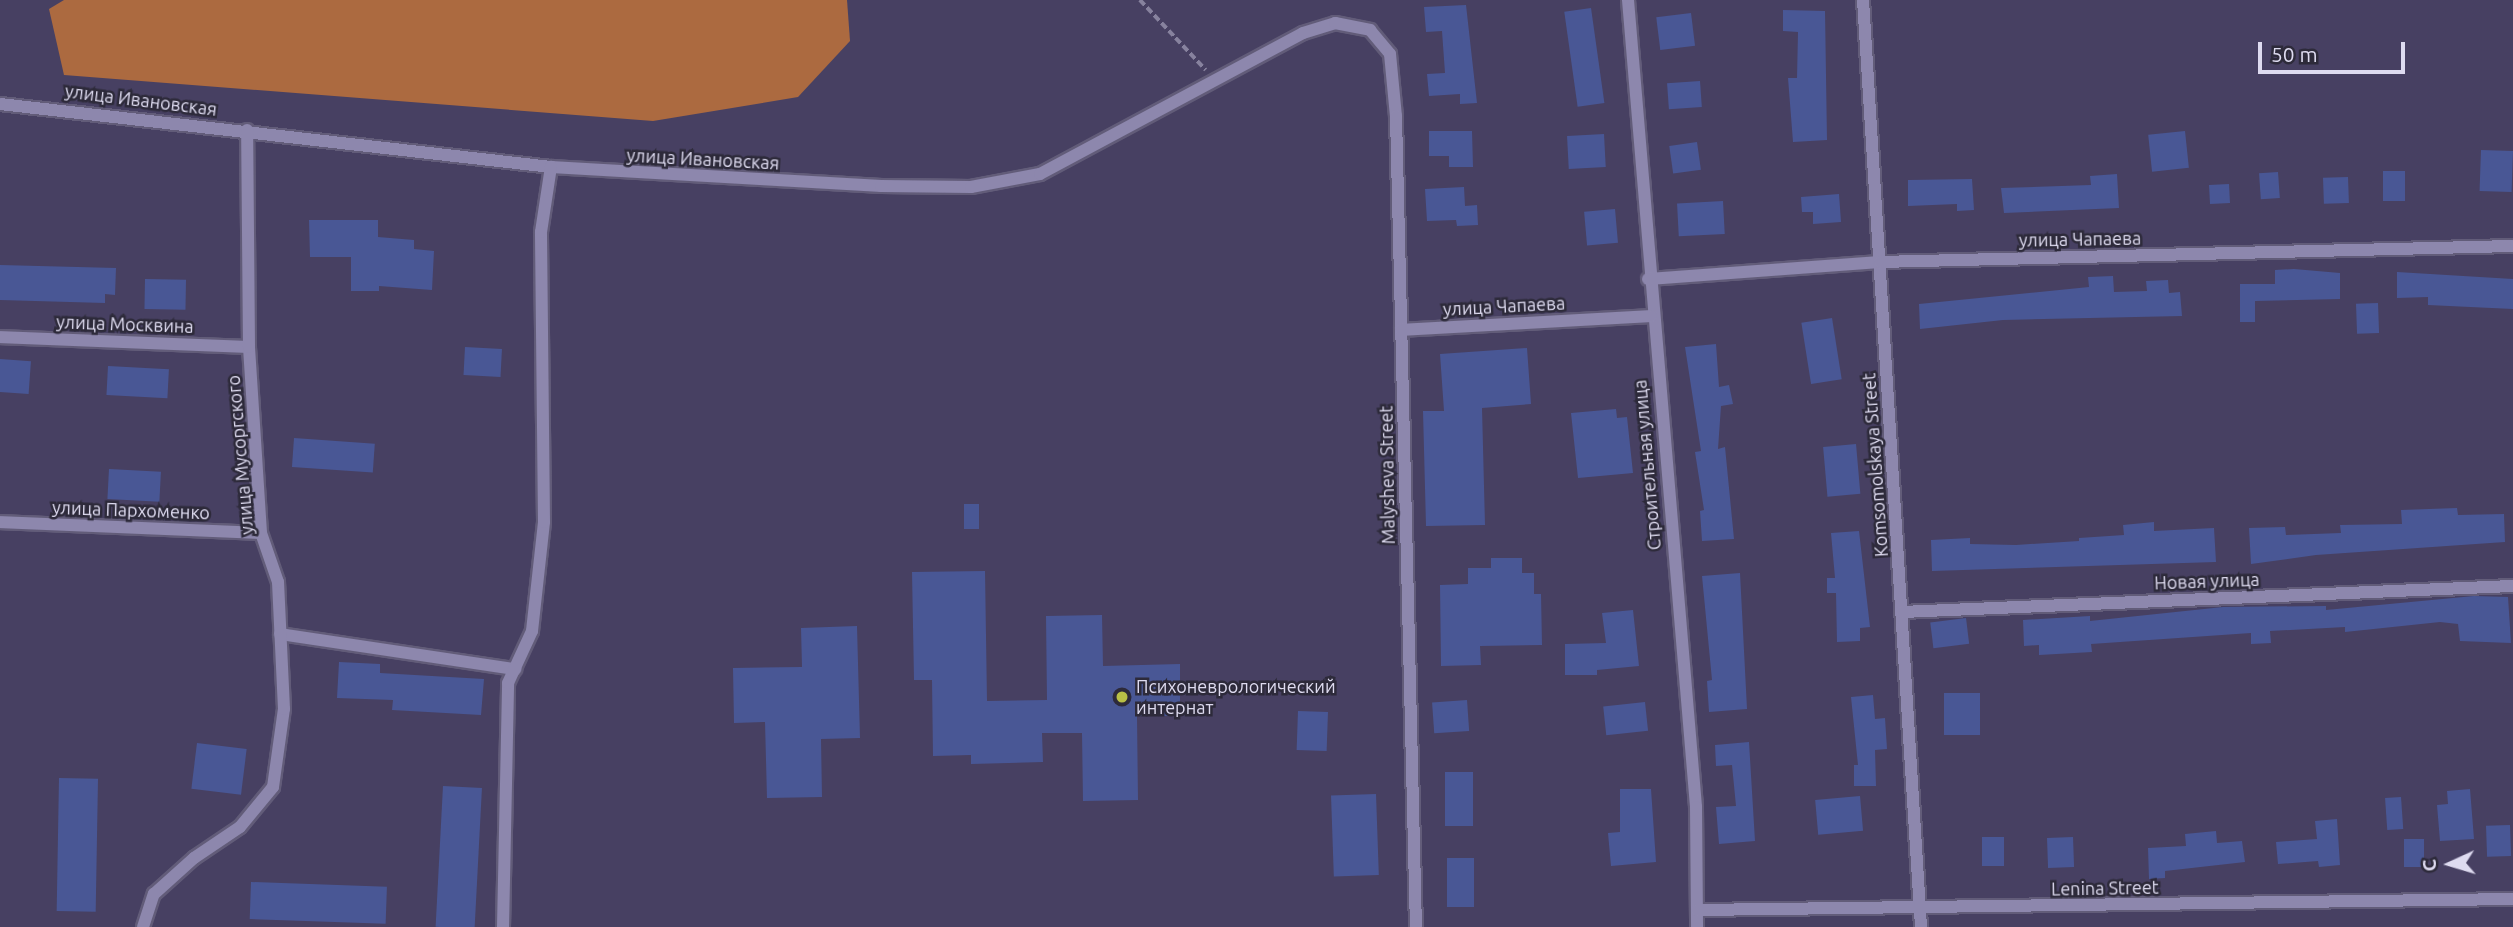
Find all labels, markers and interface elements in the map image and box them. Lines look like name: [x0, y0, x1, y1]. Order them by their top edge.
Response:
scale bar: [2261, 28, 2408, 72]
text: 50 m: [2271, 42, 2318, 66]
street label: улица Ивановская: [64, 80, 218, 120]
street label: улица Ивановская: [626, 144, 780, 174]
street label: улица Чапаева: [2019, 227, 2141, 251]
street label: улица Чапаева: [1442, 292, 1566, 320]
street label: улица Москвина: [56, 311, 194, 337]
street label: Komsomolskaya Street: [1858, 372, 1892, 558]
street label: улица Мусоргского: [222, 374, 258, 536]
street label: Строительная улица: [1629, 379, 1665, 551]
street label: Malysheva Street: [1375, 405, 1399, 545]
street label: улица Пархоменко: [52, 496, 210, 524]
street label: Новая улица: [2154, 568, 2260, 594]
place label: Психоневрологический интернат: [1136, 676, 1336, 718]
marker: Психоневрологический интернат: [1114, 689, 1130, 705]
north arrow: [2415, 829, 2485, 899]
text: С: [2418, 859, 2440, 872]
street label: Lenina Street: [2051, 876, 2159, 900]

